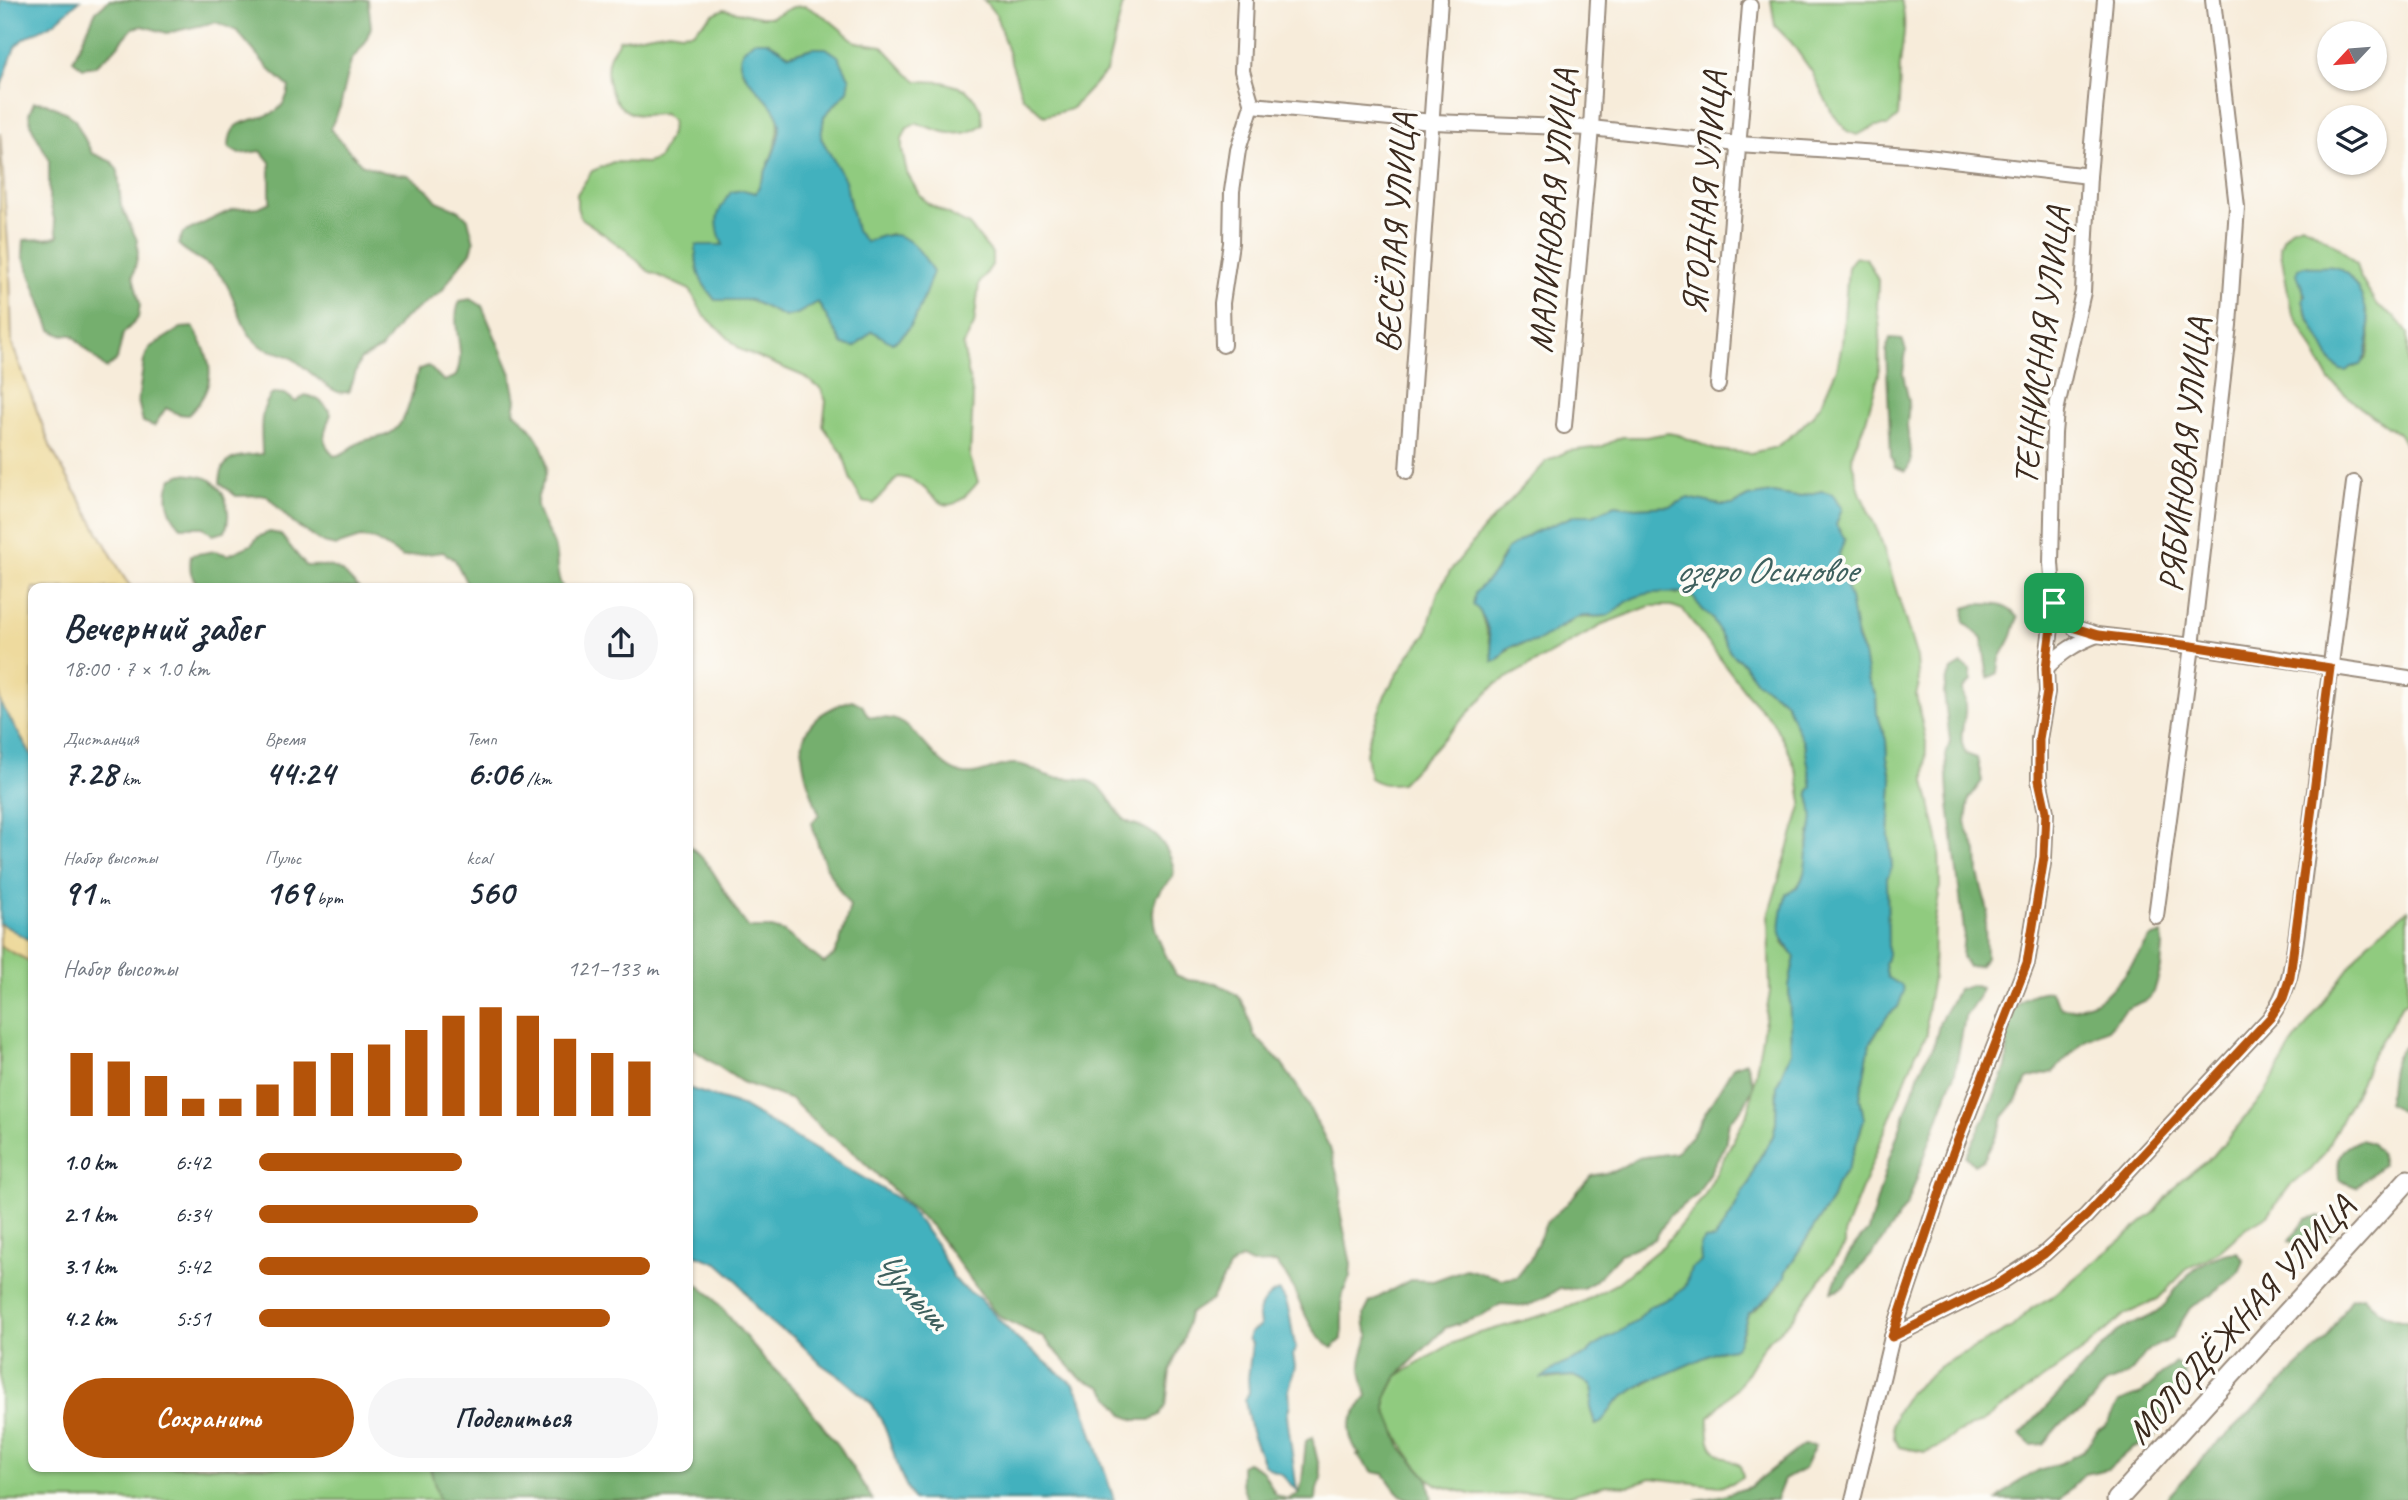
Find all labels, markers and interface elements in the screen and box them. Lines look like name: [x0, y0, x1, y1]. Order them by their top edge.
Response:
north arrow: [2317, 21, 2387, 91]
map controls: [2317, 21, 2387, 175]
street label: МАЛИНОВАЯ УЛИЦА: [1518, 66, 1587, 355]
street label: ЯГОДНАЯ УЛИЦА: [1671, 68, 1738, 316]
button: layers: [2317, 105, 2387, 175]
street label: ВЕСЁЛАЯ УЛИЦА: [1365, 111, 1426, 354]
street label: ТЕННИСНАЯ УЛИЦА: [2002, 203, 2081, 488]
street label: РЯБИНОВАЯ УЛИЦА: [2148, 314, 2221, 594]
water label: озеро Осиновое: [1676, 546, 1862, 594]
pin: [2024, 573, 2084, 633]
icon: arrive: [2035, 584, 2073, 622]
text: Вечерний забег: [63, 604, 262, 651]
button: share: [584, 606, 658, 680]
text: 18:00 · 7 × 1.0 km: [63, 654, 209, 683]
text: Дистанция: [63, 727, 139, 751]
text: Время: [265, 727, 305, 751]
text: Темп: [466, 727, 497, 751]
text: 7.28: [63, 751, 117, 796]
text: 44:24: [265, 751, 335, 796]
text: 6:06: [466, 751, 522, 796]
text: km: [117, 767, 140, 791]
text: /km: [522, 767, 551, 791]
text: Набор высоты: [63, 846, 157, 870]
text: Пульс: [265, 846, 301, 870]
text: kcal: [466, 846, 491, 870]
text: 91: [63, 870, 94, 915]
text: 169: [265, 870, 312, 915]
text: 560: [466, 870, 514, 915]
text: m: [94, 886, 109, 910]
text: bpm: [312, 886, 343, 910]
text: Набор высоты: [63, 954, 177, 983]
text: 121–133 m: [567, 954, 658, 983]
text: 1.0 km: [63, 1148, 117, 1177]
text: 6:42: [175, 1148, 211, 1177]
street label: МОЛОДЁЖНАЯ УЛИЦА: [2116, 1184, 2365, 1453]
text: 2.1 km: [63, 1200, 117, 1229]
text: 6:34: [175, 1200, 211, 1229]
water label: Чумыш: [863, 1240, 963, 1341]
text: 3.1 km: [63, 1252, 117, 1281]
text: 5:42: [175, 1252, 211, 1281]
text: 4.2 km: [63, 1304, 117, 1333]
text: 5:51: [175, 1304, 211, 1333]
button: Сохранить: [63, 1378, 354, 1458]
button: Поделиться: [368, 1378, 658, 1458]

